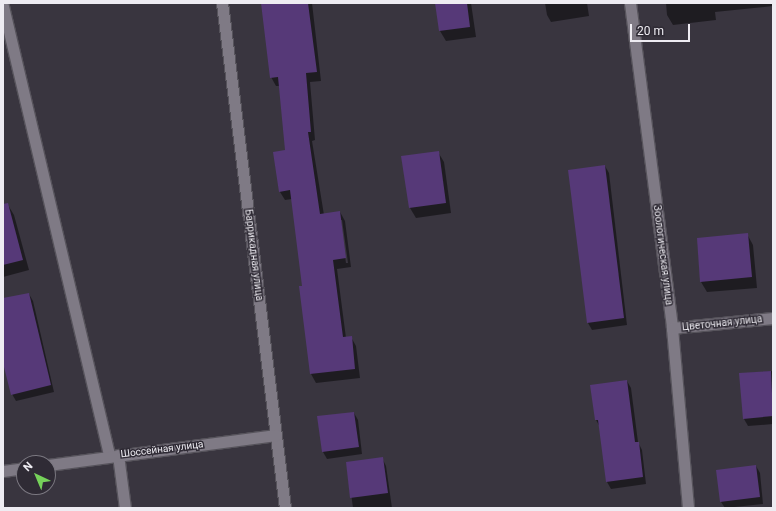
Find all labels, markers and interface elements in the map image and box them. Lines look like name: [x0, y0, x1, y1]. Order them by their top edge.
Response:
scale bar: [632, 16, 692, 42]
text: 20 m: [637, 24, 664, 38]
street label: Зоологическая улица: [651, 204, 675, 306]
street label: Баррикадная улица: [242, 208, 266, 302]
street label: Цветочная улица: [681, 313, 763, 333]
street label: Шоссейная улица: [120, 438, 204, 460]
north arrow: [16, 455, 56, 495]
text: N: [21, 459, 35, 474]

